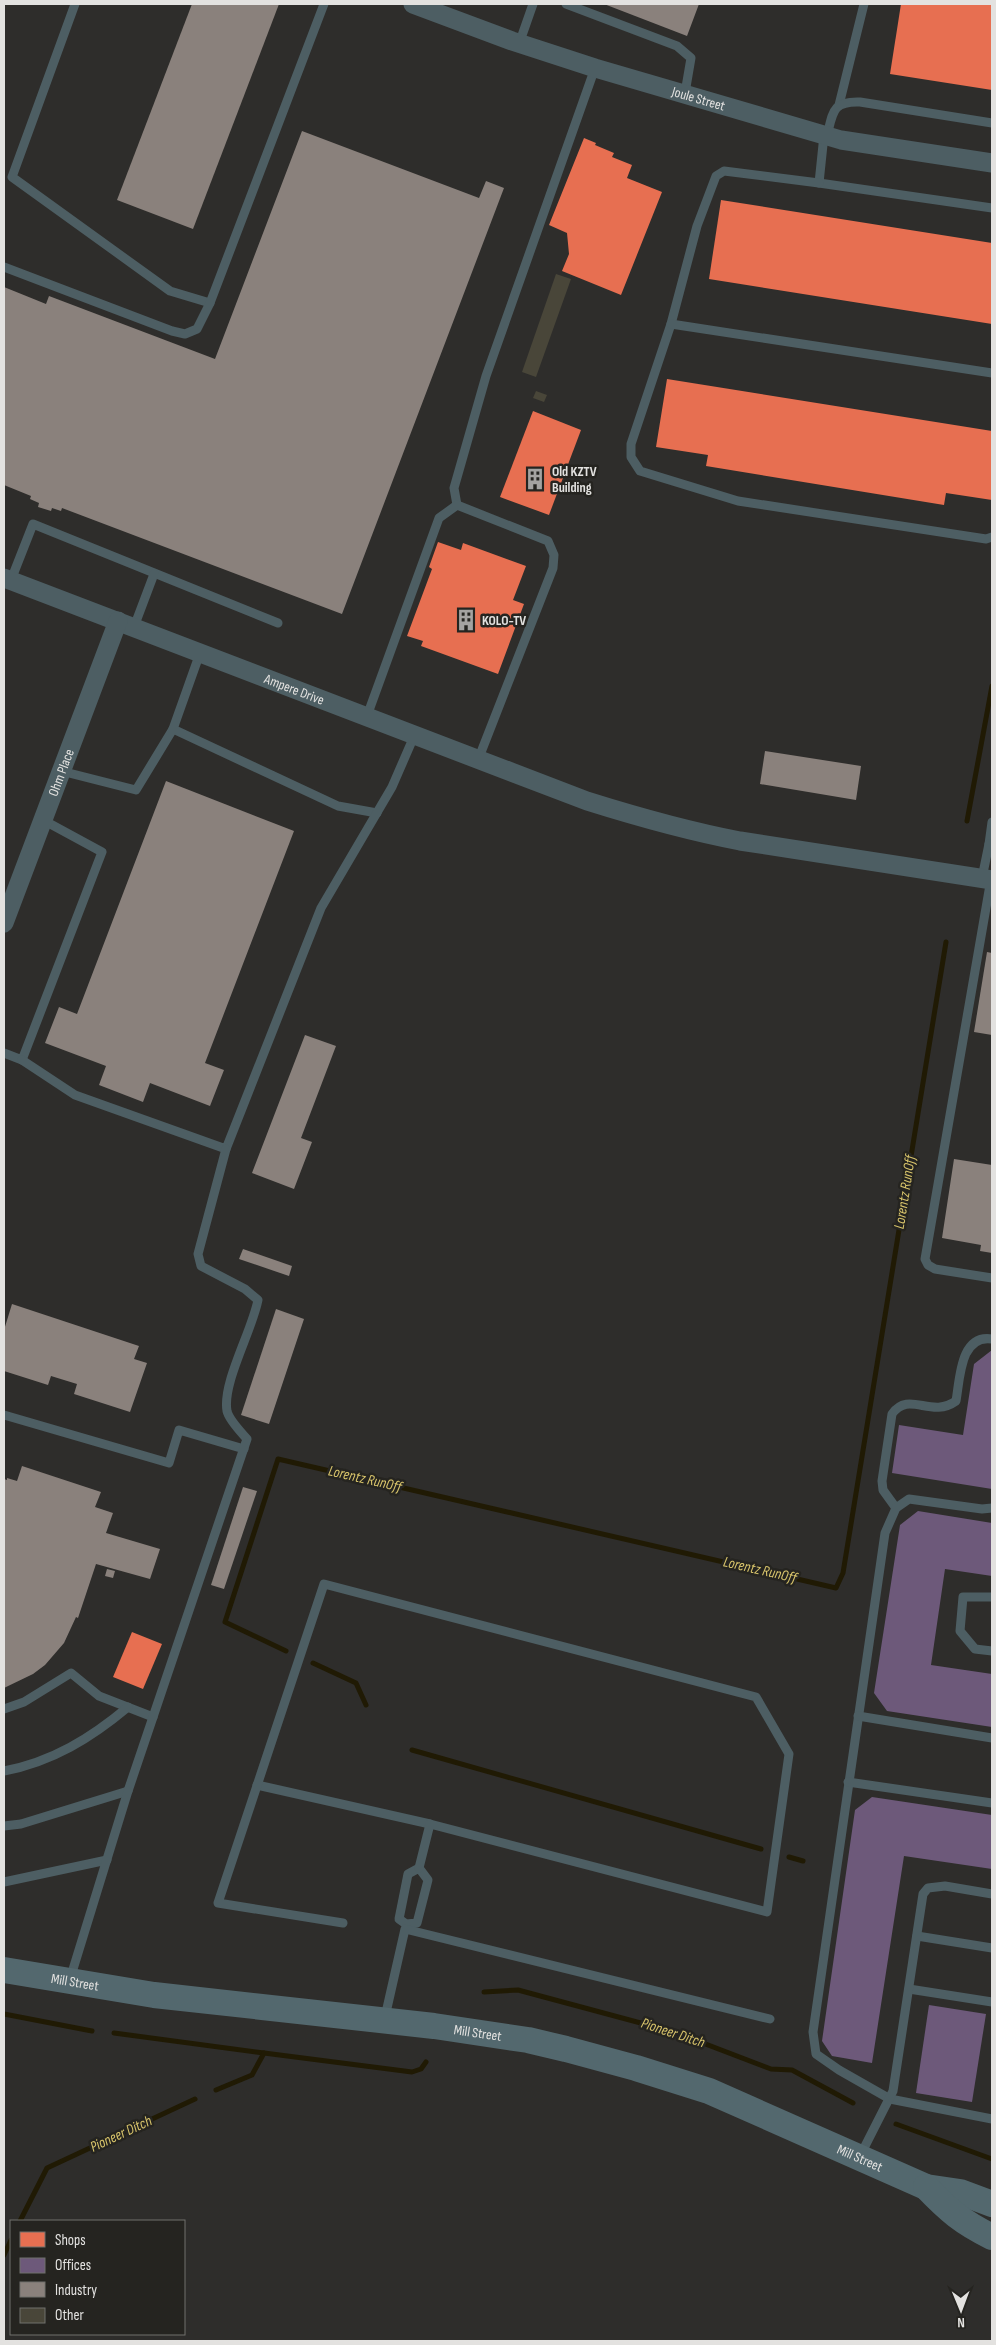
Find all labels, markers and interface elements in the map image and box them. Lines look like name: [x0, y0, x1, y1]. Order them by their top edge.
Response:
street label: Joule Street: [669, 82, 727, 114]
place label: Old KZTV Building: [552, 463, 597, 496]
building icon: Old KZTV Building: [522, 466, 548, 492]
building icon: KOLO-TV: [453, 607, 479, 633]
place label: KOLO-TV: [482, 612, 526, 629]
street label: Ampere Drive: [261, 670, 327, 708]
street label: Ohm Place: [44, 746, 78, 798]
water label: Lorentz RunOff: [890, 1152, 920, 1230]
water label: Lorentz RunOff: [326, 1461, 405, 1497]
water label: Lorentz RunOff: [721, 1552, 800, 1588]
street label: Mill Street: [50, 1970, 100, 1994]
water label: Pioneer Ditch: [639, 2014, 707, 2052]
street label: Mill Street: [453, 2021, 503, 2044]
water label: Pioneer Ditch: [87, 2111, 155, 2157]
street label: Mill Street: [835, 2140, 885, 2175]
legend: [10, 2220, 185, 2335]
text: Shops: [55, 2231, 86, 2250]
text: Offices: [55, 2256, 91, 2275]
text: Industry: [55, 2281, 97, 2300]
north arrow: [936, 2285, 986, 2335]
text: Other: [55, 2306, 84, 2325]
text: N: [957, 2314, 965, 2331]

